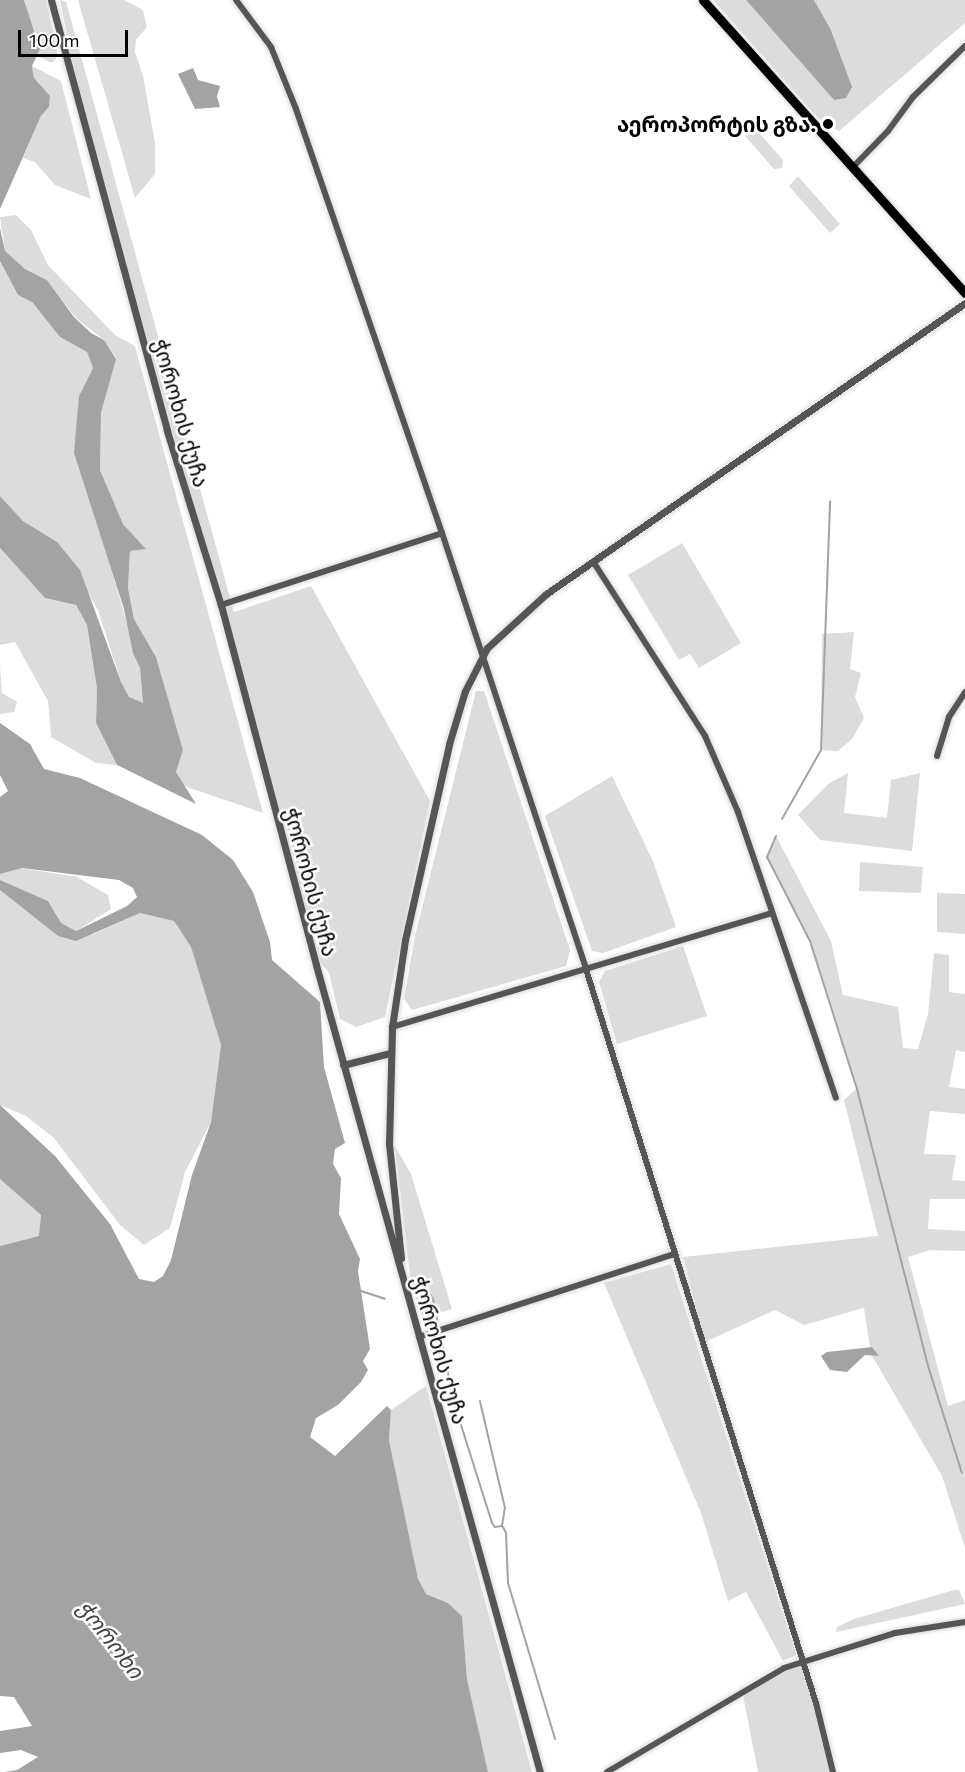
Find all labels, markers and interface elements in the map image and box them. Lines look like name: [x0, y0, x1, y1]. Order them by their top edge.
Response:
scale bar: [21, 18, 130, 56]
text: 100 m: [29, 29, 79, 51]
place label: აეროპორტის გზა.: [617, 111, 816, 137]
marker: აეროპორტის გზა.: [821, 117, 835, 131]
street label: ჭოროხის ქუჩა: [148, 336, 214, 490]
street label: ჭოროხის ქუჩა: [279, 805, 343, 959]
street label: ჭოროხის ქუჩა: [407, 1273, 473, 1427]
water label: ჭოროხი: [72, 1595, 150, 1683]

